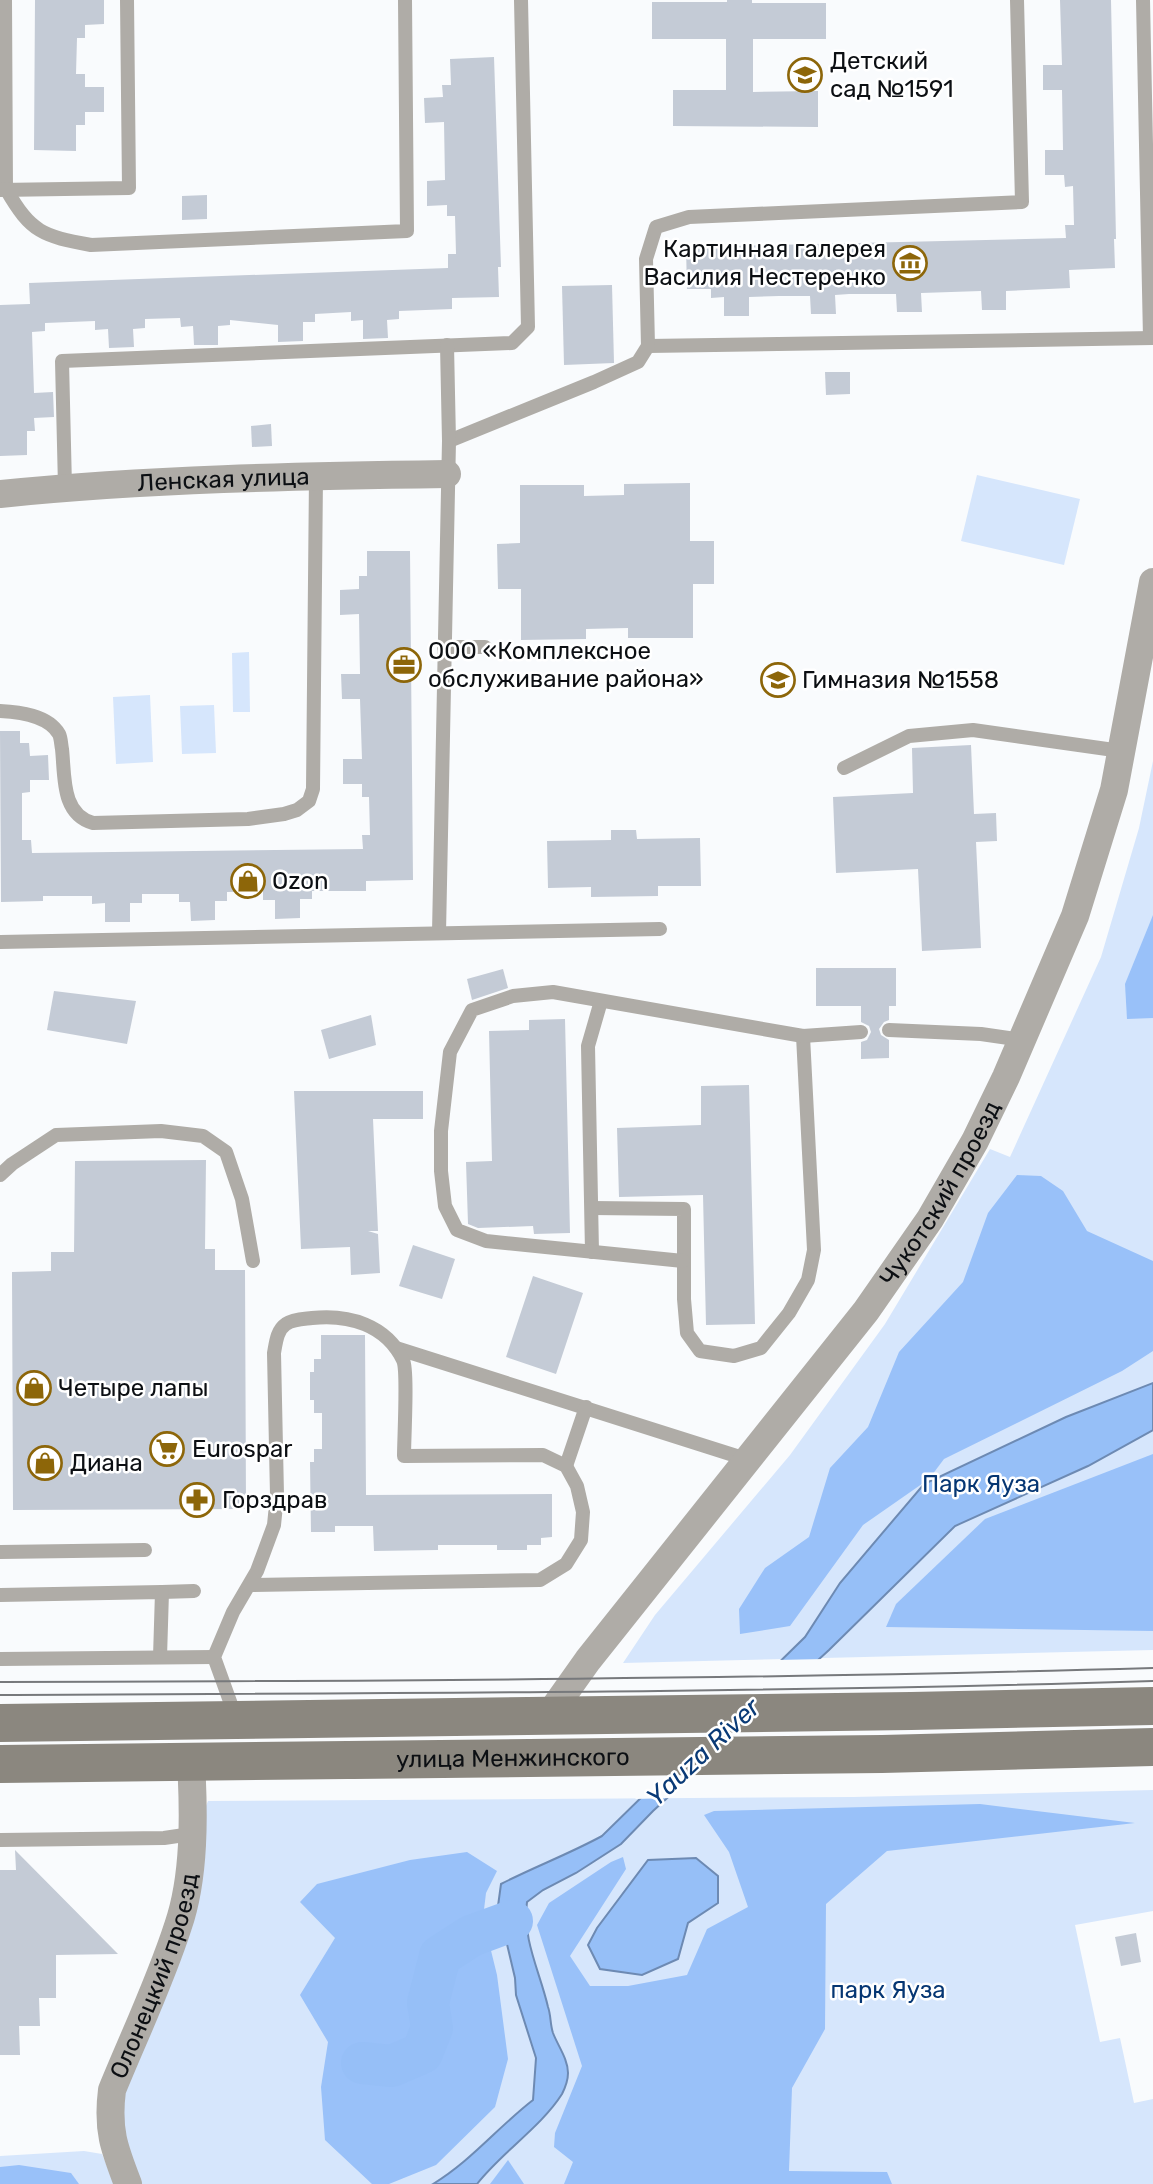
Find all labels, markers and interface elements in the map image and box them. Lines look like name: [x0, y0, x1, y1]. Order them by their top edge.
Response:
place label: Детский сад №1591: [830, 47, 954, 103]
school or university icon: Детский сад №1591: [786, 56, 824, 94]
place label: Картинная галерея Василия Нестеренко: [643, 235, 886, 291]
museum icon: Картинная галерея Василия Нестеренко: [891, 244, 929, 282]
street label: Ленская улица: [137, 462, 310, 497]
place label: ООО «Комплексное обслуживание района»: [428, 637, 704, 693]
office icon: ООО «Комплексное обслуживание района»: [385, 646, 423, 684]
school or university icon: Гимназия №1558: [759, 661, 797, 699]
place label: Гимназия №1558: [802, 666, 999, 694]
shop icon: Ozon: [229, 862, 267, 900]
place label: Ozon: [272, 867, 329, 895]
street label: Чукотский проезд: [874, 1096, 1006, 1291]
shop icon: Четыре лапы: [15, 1369, 53, 1407]
place label: Четыре лапы: [58, 1374, 208, 1402]
supermarket icon: Eurospar: [148, 1430, 186, 1468]
place label: Eurospar: [192, 1435, 292, 1463]
shop icon: Диана: [26, 1444, 64, 1482]
place label: Диана: [70, 1449, 143, 1477]
park label: Парк Яуза: [922, 1470, 1040, 1498]
pharmacy icon: Горздрав: [178, 1481, 216, 1519]
place label: Горздрав: [222, 1486, 327, 1514]
water label: Yauza River: [640, 1691, 767, 1813]
street label: улица Менжинского: [396, 1743, 630, 1774]
street label: Олонецкий проезд: [104, 1871, 203, 2083]
park label: парк Яуза: [830, 1976, 946, 2004]

